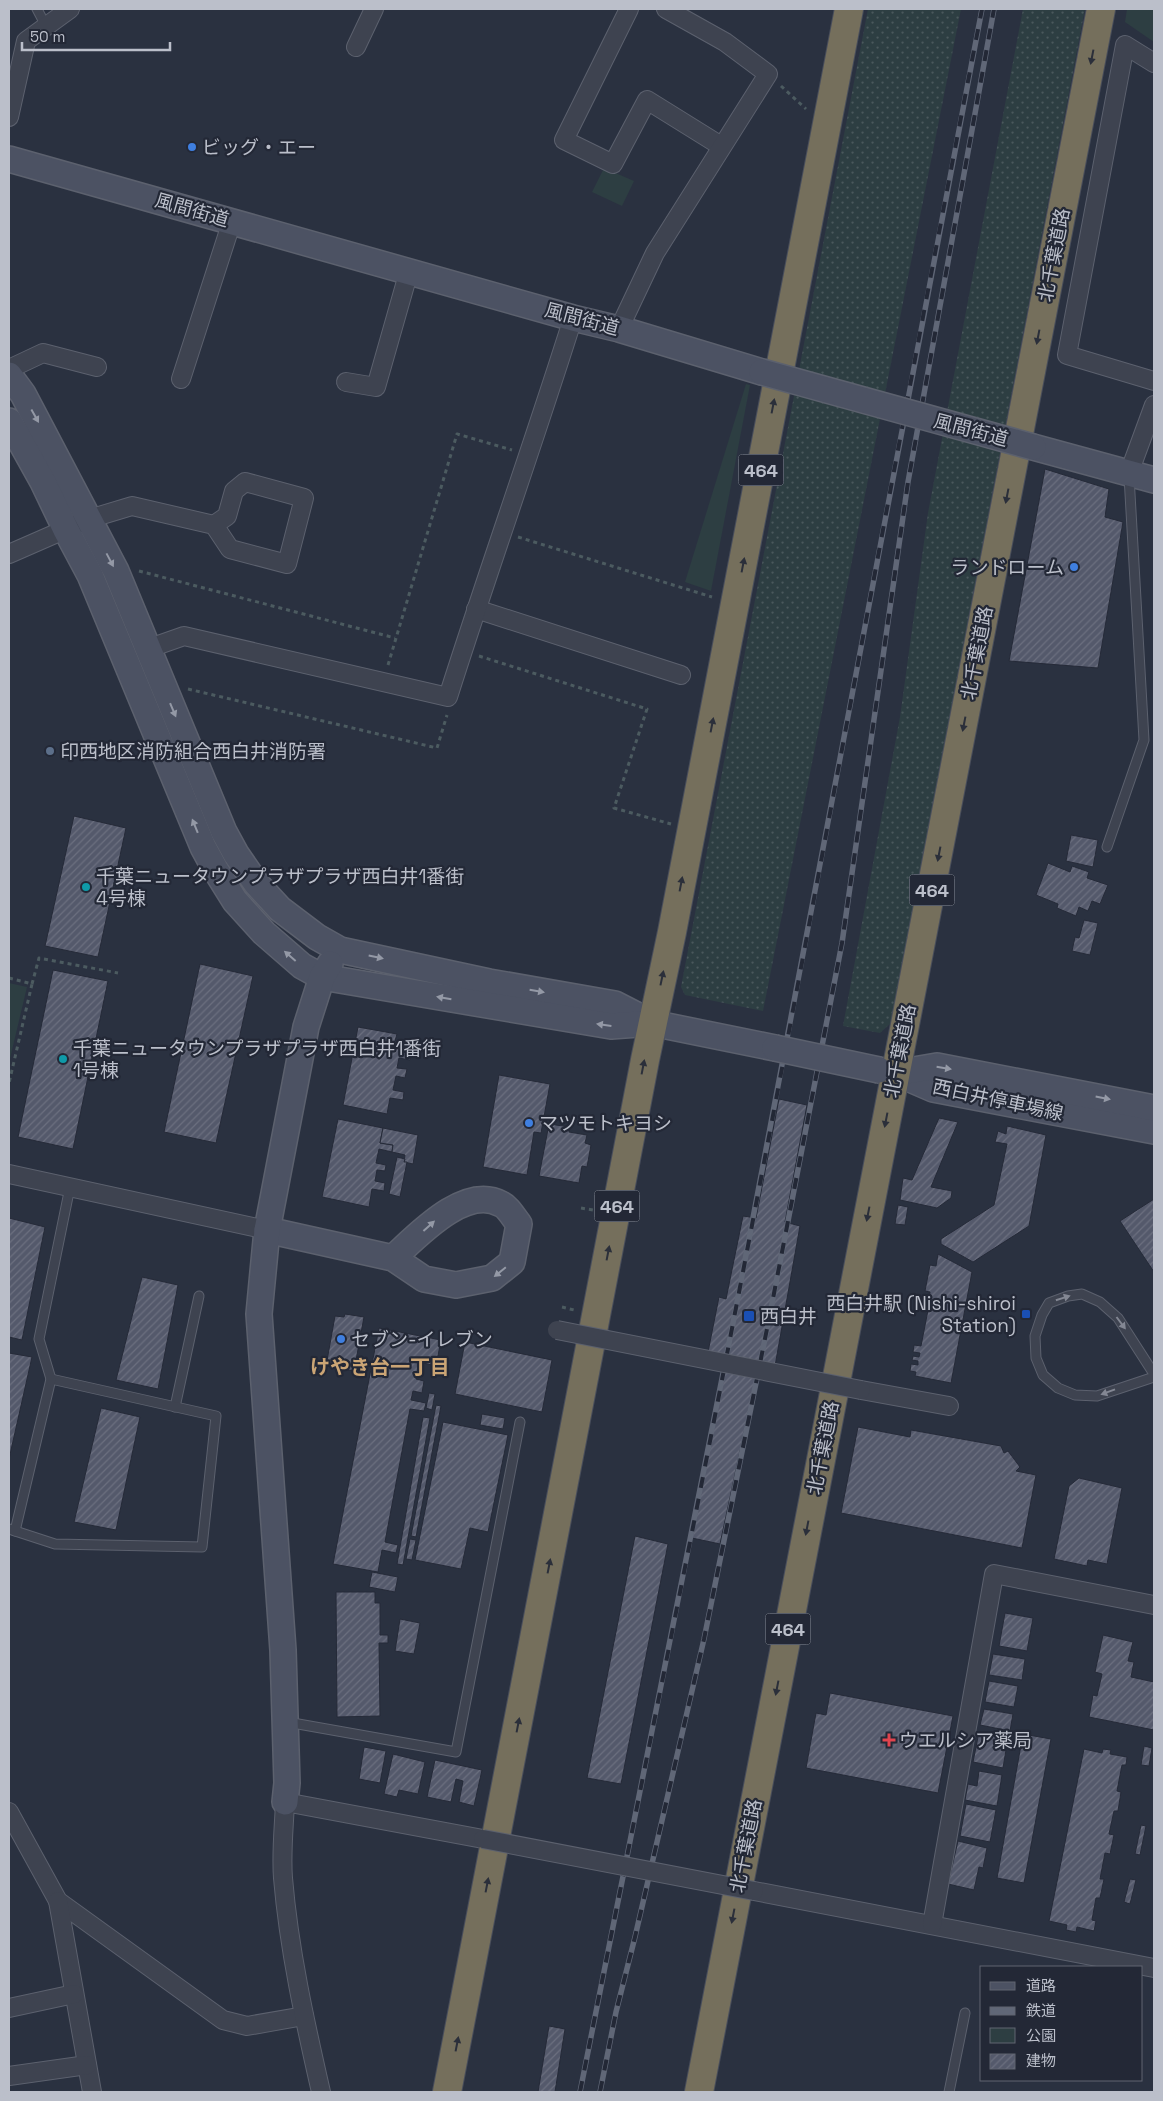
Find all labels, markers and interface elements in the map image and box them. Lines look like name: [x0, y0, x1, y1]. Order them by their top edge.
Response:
scale bar: [22, 20, 170, 52]
text: 50 m: [30, 27, 65, 46]
one-way arrow: [1087, 49, 1095, 65]
place label: ビッグ・エー: [202, 135, 316, 160]
marker: ビッグ・エー: [186, 141, 198, 153]
street label: 風間街道: [152, 188, 232, 232]
street label: 北千葉道路: [1033, 206, 1075, 304]
street label: 風間街道: [542, 297, 622, 341]
one-way arrow: [1034, 329, 1042, 344]
one-way arrow: [769, 398, 777, 413]
one-way arrow: [31, 408, 39, 423]
street label: 風間街道: [931, 408, 1011, 452]
road number: 464: [738, 454, 784, 486]
one-way arrow: [1003, 489, 1011, 505]
one-way arrow: [106, 552, 114, 567]
place label: ランドローム: [951, 555, 1064, 580]
one-way arrow: [739, 557, 747, 573]
marker: ランドローム: [1068, 561, 1080, 573]
street label: 北千葉道路: [956, 604, 998, 702]
one-way arrow: [169, 702, 177, 717]
one-way arrow: [708, 717, 716, 732]
one-way arrow: [959, 717, 967, 733]
place label: 印西地区消防組合西白井消防署: [60, 739, 326, 764]
marker: 印西地区消防組合西白井消防署: [44, 745, 56, 757]
one-way arrow: [190, 819, 198, 833]
one-way arrow: [934, 846, 942, 862]
place label: 千葉ニュータウンプラザプラザ西白井1番街 4号棟: [96, 864, 464, 911]
road number: 464: [910, 874, 954, 906]
one-way arrow: [678, 876, 686, 892]
marker: 千葉ニュータウンプラザプラザ西白井1番街 4号棟: [80, 881, 92, 893]
one-way arrow: [284, 950, 296, 962]
one-way arrow: [368, 953, 383, 961]
one-way arrow: [659, 969, 667, 985]
one-way arrow: [530, 987, 546, 995]
one-way arrow: [435, 993, 451, 1001]
street label: 北千葉道路: [879, 1002, 921, 1100]
one-way arrow: [596, 1021, 612, 1029]
place label: 千葉ニュータウンプラザプラザ西白井1番街 1号棟: [73, 1036, 441, 1083]
marker: 千葉ニュータウンプラザプラザ西白井1番街 1号棟: [57, 1053, 69, 1065]
one-way arrow: [640, 1058, 648, 1074]
one-way arrow: [936, 1064, 952, 1072]
street label: 西白井停車場線: [930, 1074, 1066, 1126]
one-way arrow: [1096, 1095, 1112, 1103]
place label: マツモトキヨシ: [539, 1111, 672, 1136]
one-way arrow: [882, 1112, 890, 1128]
marker: マツモトキヨシ: [523, 1117, 535, 1129]
road number: 464: [594, 1190, 640, 1222]
one-way arrow: [864, 1206, 872, 1222]
one-way arrow: [422, 1220, 434, 1232]
one-way arrow: [604, 1244, 612, 1260]
one-way arrow: [493, 1267, 506, 1278]
place label: 西白井駅 (Nishi-shiroi Station): [826, 1291, 1016, 1338]
one-way arrow: [1055, 1294, 1070, 1302]
place label: 西白井: [760, 1304, 817, 1329]
marker: 西白井駅 (Nishi-shiroi Station): [1020, 1308, 1032, 1320]
marker: 西白井: [742, 1309, 756, 1323]
one-way arrow: [1116, 1316, 1126, 1330]
place label: セブン-イレブン: [351, 1327, 493, 1352]
marker: セブン-イレブン: [335, 1333, 347, 1345]
district label: けやき台一丁目: [310, 1354, 450, 1380]
one-way arrow: [1100, 1388, 1115, 1396]
street label: 北千葉道路: [802, 1399, 844, 1497]
one-way arrow: [803, 1521, 811, 1537]
one-way arrow: [545, 1557, 553, 1573]
road number: 464: [766, 1614, 810, 1645]
one-way arrow: [772, 1680, 780, 1696]
one-way arrow: [514, 1718, 522, 1733]
place label: ウエルシア薬局: [899, 1728, 1032, 1753]
marker: ウエルシア薬局: [883, 1734, 895, 1746]
street label: 北千葉道路: [725, 1797, 767, 1895]
one-way arrow: [484, 1876, 492, 1892]
one-way arrow: [728, 1908, 736, 1924]
legend: [980, 1966, 1143, 2081]
text: 道路: [1026, 1976, 1056, 1995]
text: 鉄道: [1026, 2001, 1056, 2020]
text: 公園: [1026, 2026, 1056, 2045]
one-way arrow: [453, 2036, 461, 2052]
text: 建物: [1026, 2051, 1056, 2070]

